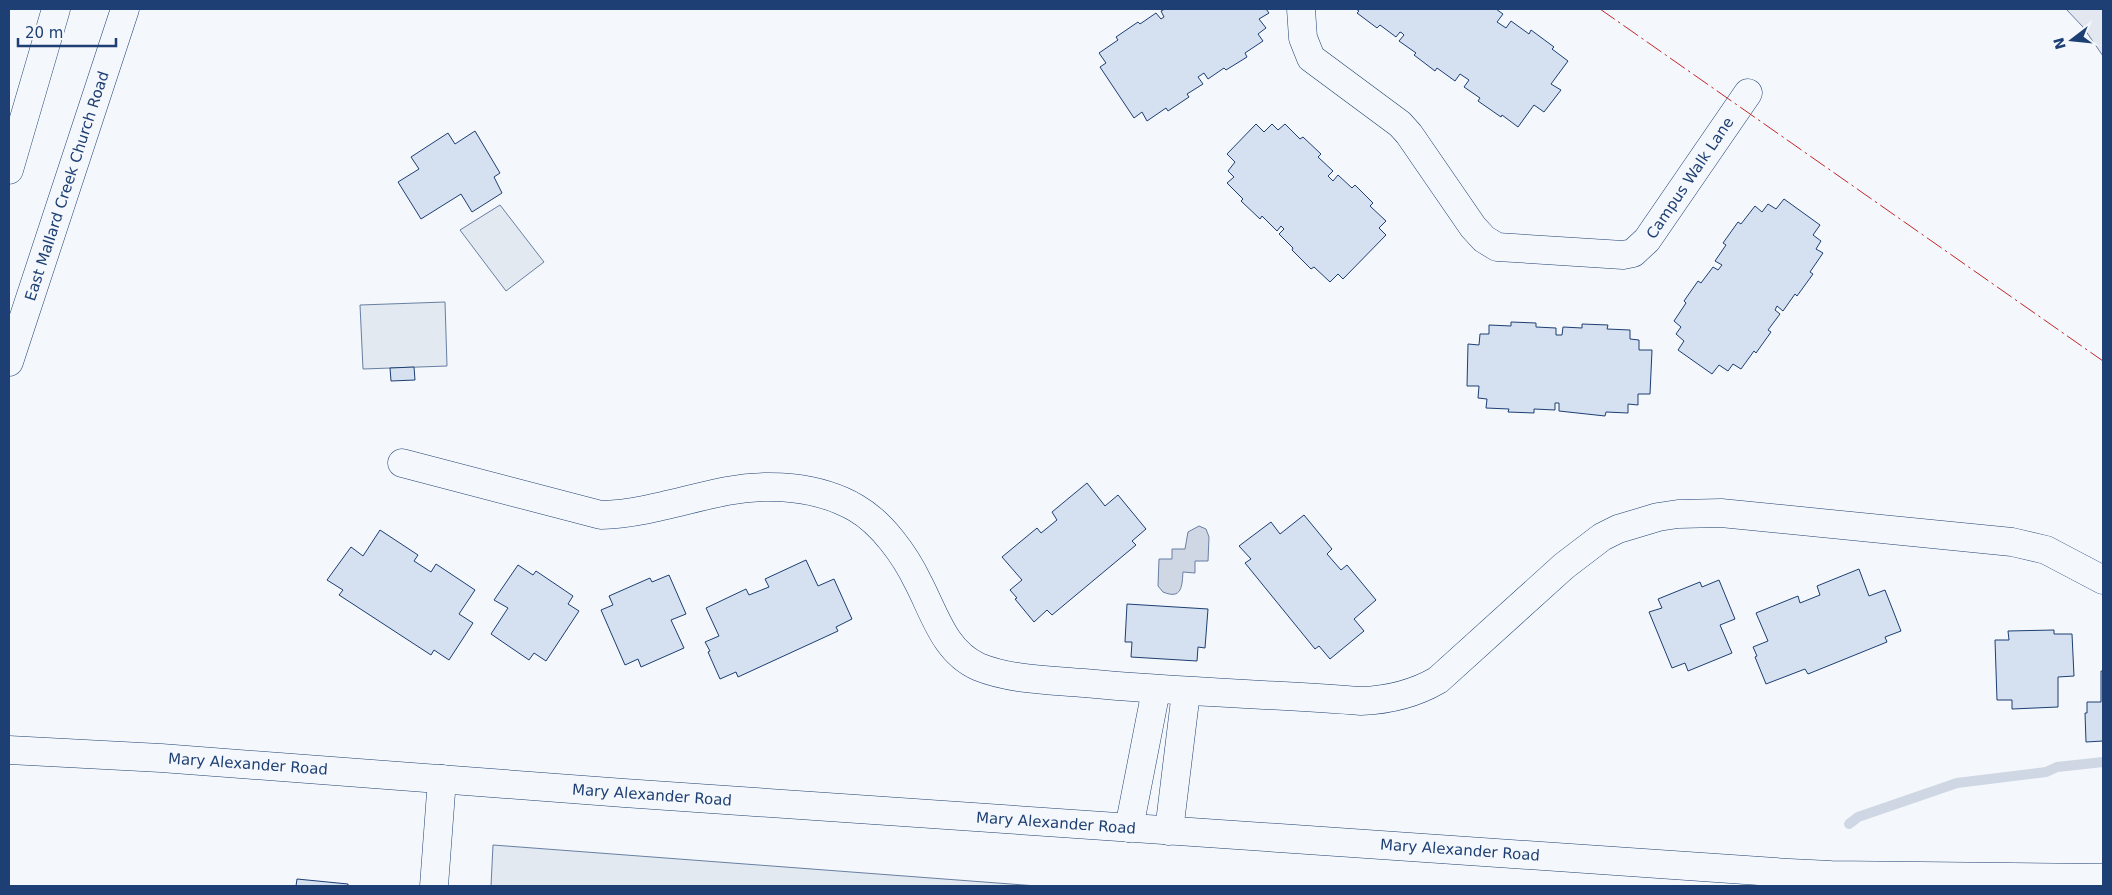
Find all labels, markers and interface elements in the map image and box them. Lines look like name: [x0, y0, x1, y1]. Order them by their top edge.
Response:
scale bar: [18, 15, 115, 47]
north arrow: [2047, 15, 2097, 65]
text: 20 m: [25, 24, 63, 42]
text: N: [2050, 36, 2069, 51]
street label: East Mallard Creek Church Road: [21, 69, 113, 303]
street label: Campus Walk Lane: [1643, 114, 1737, 242]
street label: Mary Alexander Road: [167, 749, 329, 779]
street label: Mary Alexander Road: [571, 780, 733, 810]
street label: Mary Alexander Road: [975, 808, 1137, 838]
street label: Mary Alexander Road: [1379, 835, 1541, 865]

